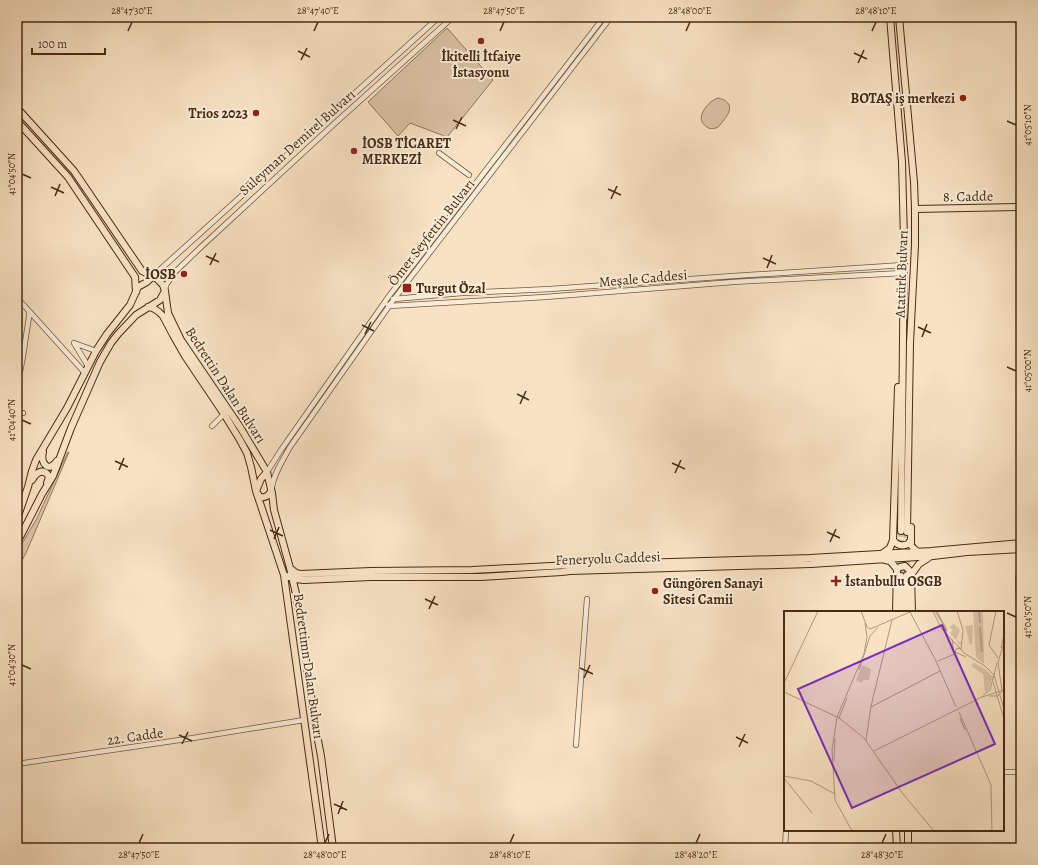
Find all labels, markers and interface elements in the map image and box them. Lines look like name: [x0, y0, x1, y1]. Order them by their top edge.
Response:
text: 28°47'30"E: [111, 4, 153, 17]
text: 28°47'40"E: [297, 4, 339, 17]
text: 28°47'50"E: [483, 4, 525, 17]
text: 28°48'00"E: [668, 4, 712, 17]
text: 28°48'10"E: [855, 4, 897, 17]
scale bar: [32, 30, 105, 56]
text: 100 m: [38, 36, 67, 52]
marker: İkitelli İtfaiye İstasyonu: [476, 36, 486, 46]
place label: İkitelli İtfaiye İstasyonu: [441, 47, 521, 82]
street label: Süleyman Demirel Bulvarı: [235, 85, 360, 200]
place label: BOTAŞ iş merkezi: [851, 89, 955, 108]
marker: BOTAŞ iş merkezi: [958, 93, 968, 103]
place label: Trios 2023: [188, 104, 248, 123]
text: 41°05'10"N: [1021, 104, 1034, 146]
marker: Trios 2023: [251, 108, 261, 118]
place label: İOSB TİCARET MERKEZİ: [362, 134, 451, 169]
marker: İOSB TİCARET MERKEZİ: [349, 146, 359, 156]
text: 41°04'50"N: [5, 153, 18, 195]
street label: Ömer Seyfettin Bulvarı: [384, 175, 479, 290]
street label: 8. Cadde: [943, 187, 993, 206]
street label: Atatürk Bulvarı: [890, 230, 913, 319]
place label: İOSB: [145, 265, 176, 284]
street label: Meşale Caddesi: [598, 265, 688, 292]
marker: İOSB: [179, 269, 189, 279]
place label: Turgut Özal: [416, 279, 486, 298]
marker: Turgut Özal: [401, 282, 413, 294]
street label: Bedrettin Dalan Bulvarı: [181, 323, 270, 447]
text: 41°05'00"N: [1021, 349, 1034, 393]
text: 41°04'40"N: [5, 399, 18, 441]
street label: Feneryolu Caddesi: [555, 547, 661, 570]
place label: İstanbullu OSGB: [845, 572, 942, 591]
place label: Güngören Sanayi Sitesi Camii: [663, 574, 763, 609]
marker: İstanbullu OSGB: [830, 575, 842, 587]
marker: Güngören Sanayi Sitesi Camii: [650, 586, 660, 596]
street label: Bedrettimn Dalan Bulvarı: [289, 592, 328, 740]
text: 41°04'50"N: [1021, 596, 1034, 638]
inset map: [784, 611, 1004, 831]
text: 41°04'30"N: [5, 644, 18, 686]
street label: 22. Cadde: [106, 723, 164, 750]
text: 28°47'50"E: [118, 848, 160, 861]
text: 28°48'00"E: [303, 848, 347, 861]
text: 28°48'10"E: [489, 848, 531, 861]
text: 28°48'20"E: [675, 848, 717, 861]
text: 28°48'30"E: [861, 848, 903, 861]

